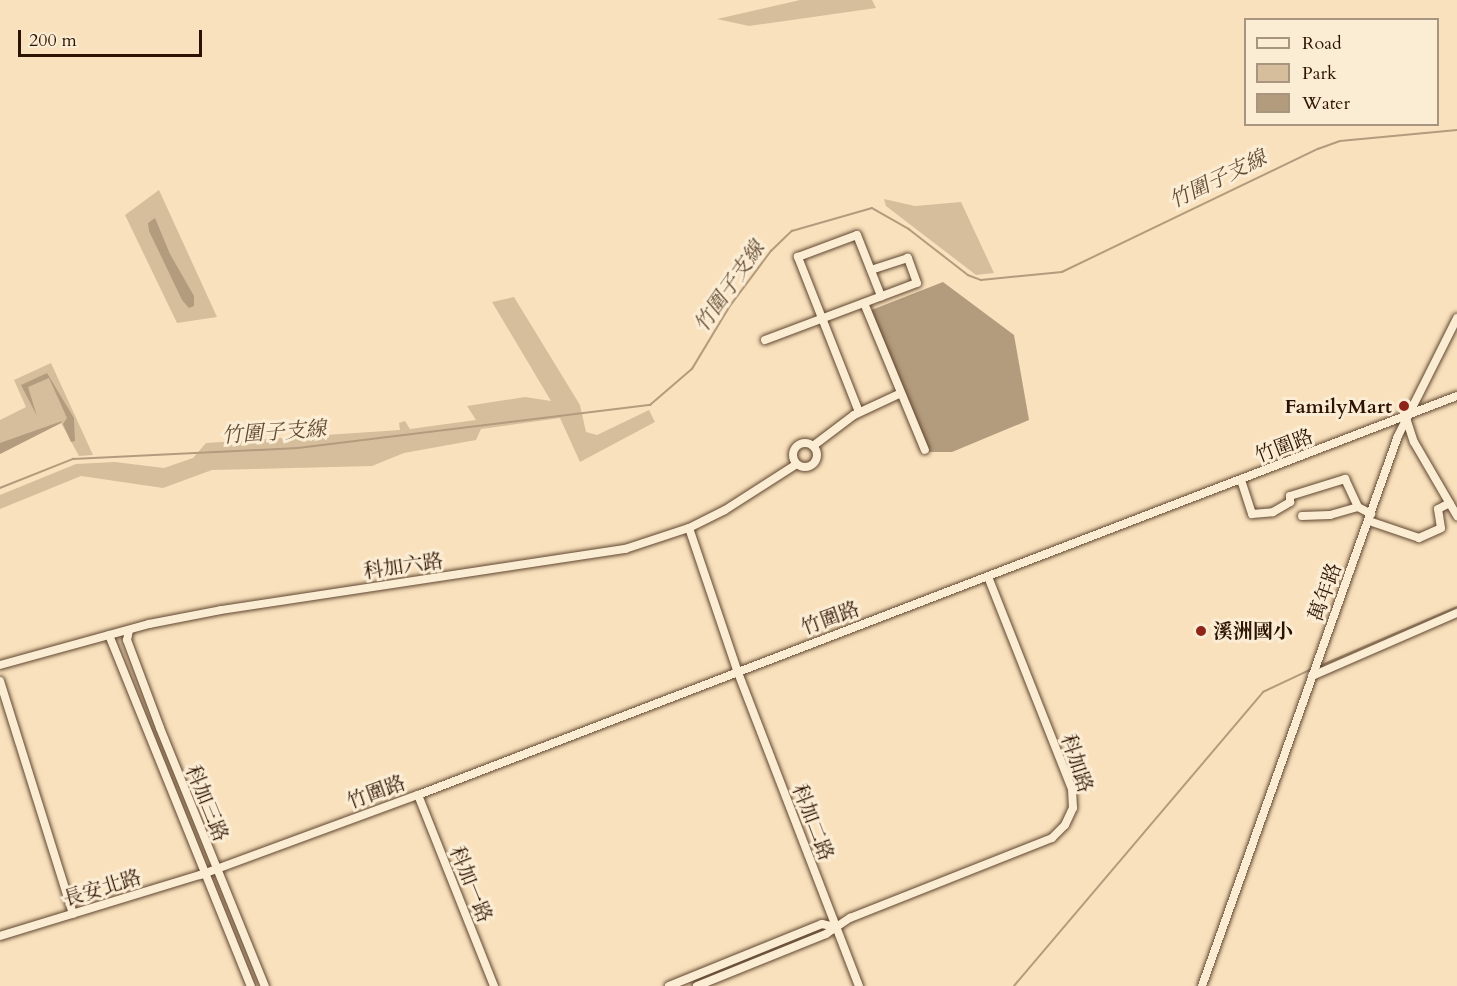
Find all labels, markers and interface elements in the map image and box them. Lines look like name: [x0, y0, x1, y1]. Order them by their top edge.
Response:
scale bar: [21, 18, 206, 56]
legend: [1244, 18, 1439, 126]
text: 200 m: [29, 28, 77, 53]
text: Road: [1302, 31, 1342, 56]
text: Park: [1302, 61, 1337, 86]
text: Water: [1302, 91, 1350, 116]
water label: 竹圍子支線: [1165, 146, 1271, 214]
water label: 竹圍子支線: [690, 237, 770, 337]
place label: FamilyMart: [1284, 394, 1392, 418]
marker: FamilyMart: [1397, 399, 1411, 413]
water label: 竹圍子支線: [221, 417, 327, 449]
street label: 竹圍路: [1252, 424, 1316, 468]
street label: 科加六路: [362, 549, 444, 583]
street label: 萬年路: [1303, 560, 1347, 624]
street label: 竹圍路: [798, 596, 862, 640]
place label: 溪洲國小: [1213, 619, 1293, 643]
marker: 溪洲國小: [1194, 624, 1208, 638]
street label: 科加路: [1056, 731, 1098, 795]
street label: 科加三路: [181, 761, 233, 845]
street label: 竹圍路: [344, 770, 408, 814]
street label: 科加二路: [787, 780, 839, 864]
street label: 科加一路: [445, 842, 497, 926]
street label: 長安北路: [60, 865, 144, 911]

